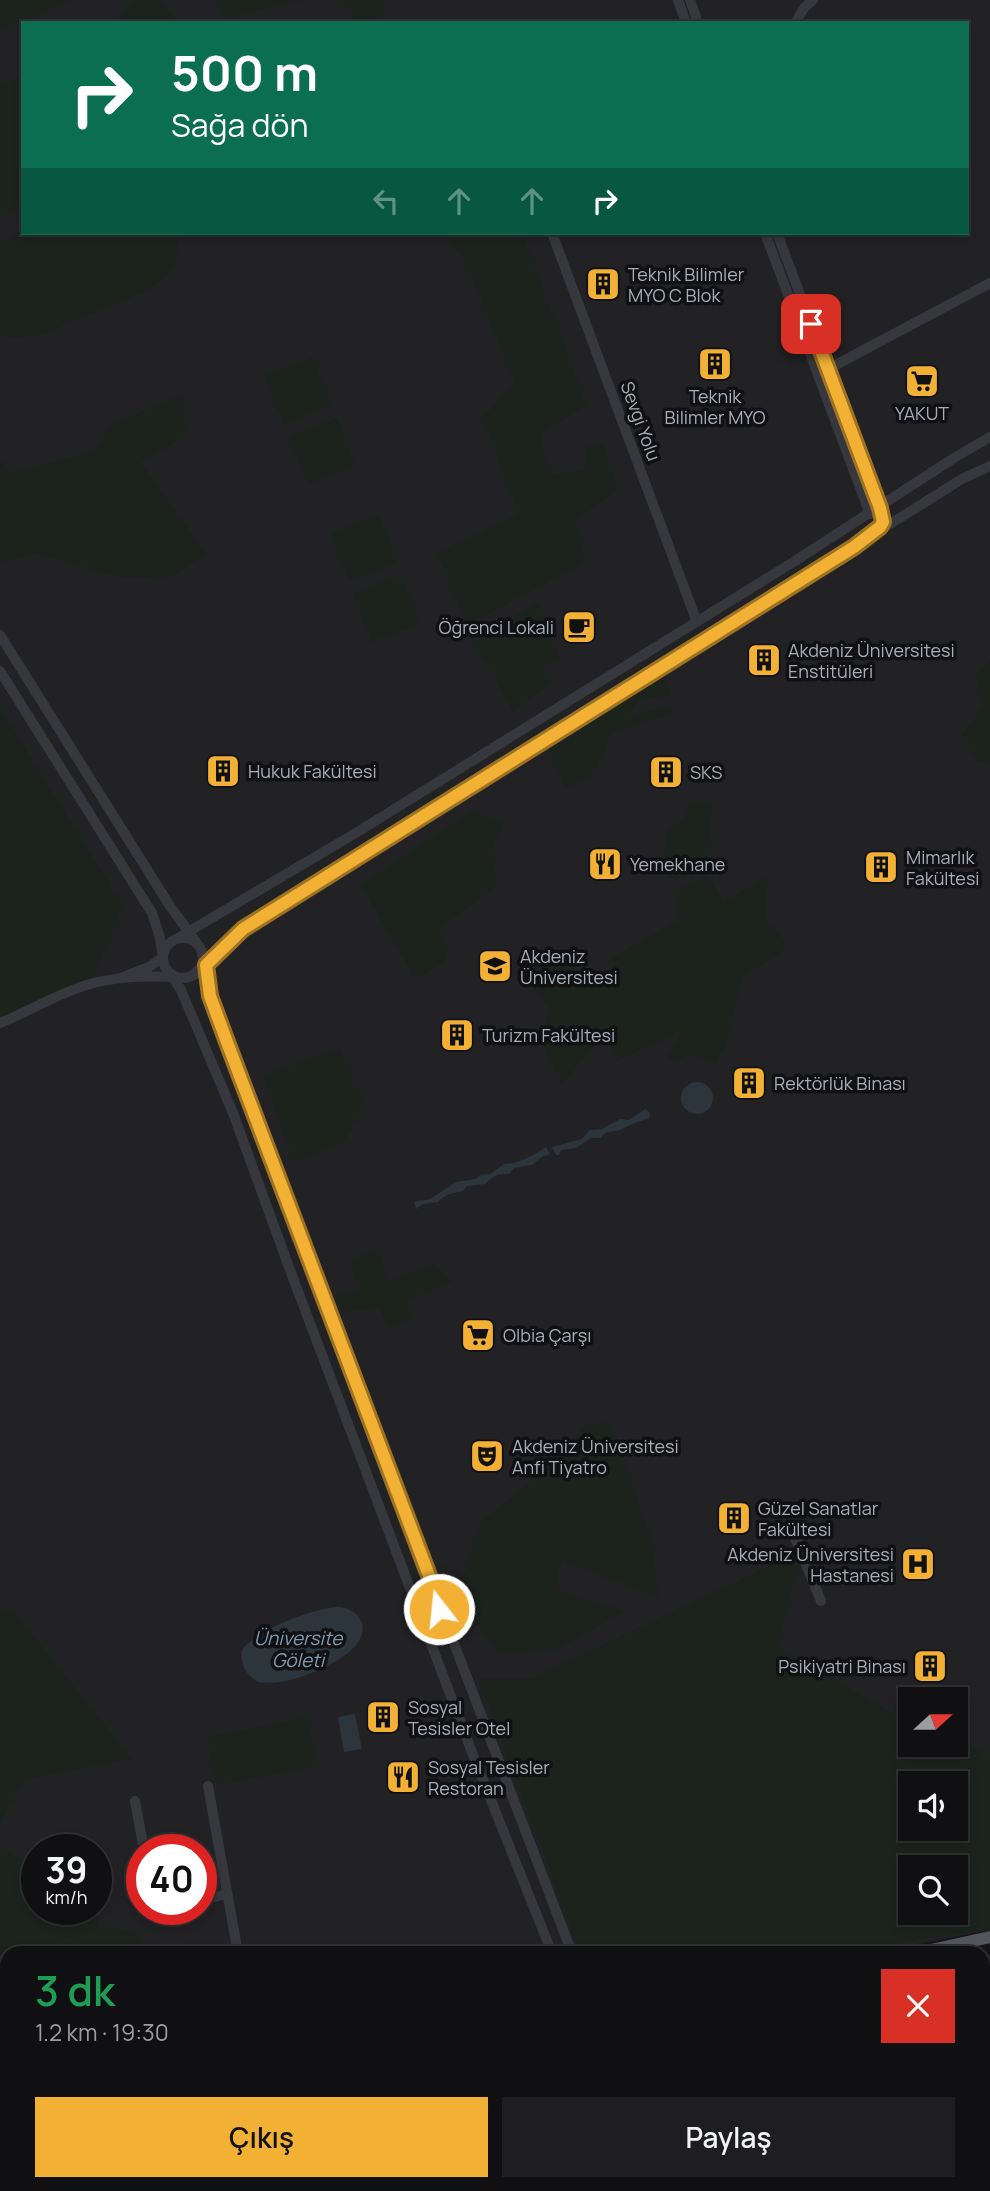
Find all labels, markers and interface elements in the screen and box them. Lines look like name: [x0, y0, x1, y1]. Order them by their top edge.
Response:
text: 500 m: [171, 39, 318, 106]
icon: right: [56, 49, 147, 140]
text: Sağa dön: [171, 103, 309, 147]
icon: left: [367, 182, 405, 220]
icon: ahead: [440, 182, 478, 220]
icon: ahead: [513, 182, 551, 220]
icon: right: [586, 182, 624, 220]
place label: Teknik Bilimler MYO C Blok: [628, 262, 745, 307]
building icon: Teknik Bilimler MYO C Blok: [584, 265, 622, 303]
pin: [781, 294, 841, 354]
icon: arrive: [792, 305, 830, 343]
building icon: Teknik Bilimler MYO: [696, 345, 734, 383]
supermarket icon: YAKUT: [903, 362, 941, 400]
street label: Sevgi Yolu: [616, 378, 666, 464]
place label: Teknik Bilimler MYO: [664, 384, 766, 429]
place label: YAKUT: [895, 401, 949, 425]
cafe icon: Öğrenci Lokali: [560, 608, 598, 646]
place label: Öğrenci Lokali: [438, 615, 554, 639]
place label: Akdeniz Üniversitesi Enstitüleri: [788, 638, 955, 683]
building icon: Akdeniz Üniversitesi Enstitüleri: [745, 641, 783, 679]
building icon: Hukuk Fakültesi: [204, 752, 242, 790]
building icon: SKS: [647, 753, 685, 791]
place label: Hukuk Fakültesi: [248, 759, 377, 783]
place label: SKS: [690, 760, 722, 784]
restaurant icon: Yemekhane: [586, 845, 624, 883]
place label: Mimarlık Fakültesi: [906, 845, 980, 890]
building icon: Mimarlık Fakültesi: [862, 848, 900, 886]
place label: Yemekhane: [630, 852, 725, 876]
place label: Akdeniz Üniversitesi: [520, 944, 618, 989]
school or university icon: Akdeniz Üniversitesi: [476, 947, 514, 985]
building icon: Turizm Fakültesi: [438, 1016, 476, 1054]
place label: Turizm Fakültesi: [482, 1023, 615, 1047]
building icon: Rektörlük Binası: [730, 1064, 768, 1102]
place label: Rektörlük Binası: [774, 1071, 906, 1095]
supermarket icon: Olbia Çarşı: [459, 1316, 497, 1354]
place label: Olbia Çarşı: [503, 1323, 591, 1347]
place label: Akdeniz Üniversitesi Anfi Tiyatro: [512, 1434, 679, 1479]
theatre icon: Akdeniz Üniversitesi Anfi Tiyatro: [468, 1437, 506, 1475]
place label: Güzel Sanatlar Fakültesi: [758, 1496, 879, 1541]
building icon: Güzel Sanatlar Fakültesi: [715, 1499, 753, 1537]
place label: Akdeniz Üniversitesi Hastanesi: [727, 1542, 894, 1587]
hospital icon: Akdeniz Üniversitesi Hastanesi: [899, 1545, 937, 1583]
position arrow: [402, 1572, 476, 1646]
water label: Üniversite Göleti: [254, 1625, 344, 1673]
building icon: Psikiyatri Binası: [911, 1647, 949, 1685]
place label: Psikiyatri Binası: [778, 1654, 906, 1678]
north arrow: [898, 1687, 968, 1757]
map controls: [898, 1687, 968, 1925]
place label: Sosyal Tesisler Otel: [408, 1695, 510, 1740]
building icon: Sosyal Tesisler Otel: [364, 1698, 402, 1736]
place label: Sosyal Tesisler Restoran: [428, 1755, 550, 1800]
restaurant icon: Sosyal Tesisler Restoran: [384, 1758, 422, 1796]
button: sound: [898, 1771, 968, 1841]
speed limit sign: 40: [126, 1834, 217, 1925]
text: 39: [45, 1846, 88, 1894]
button: search: [898, 1855, 968, 1925]
text: km/h: [46, 1885, 87, 1909]
text: 3 dk: [35, 1961, 115, 2019]
button: close: [881, 1969, 955, 2043]
text: 1.2 km · 19:30: [35, 2016, 169, 2048]
button: Çıkış: [35, 2097, 488, 2177]
button: Paylaş: [502, 2097, 955, 2177]

